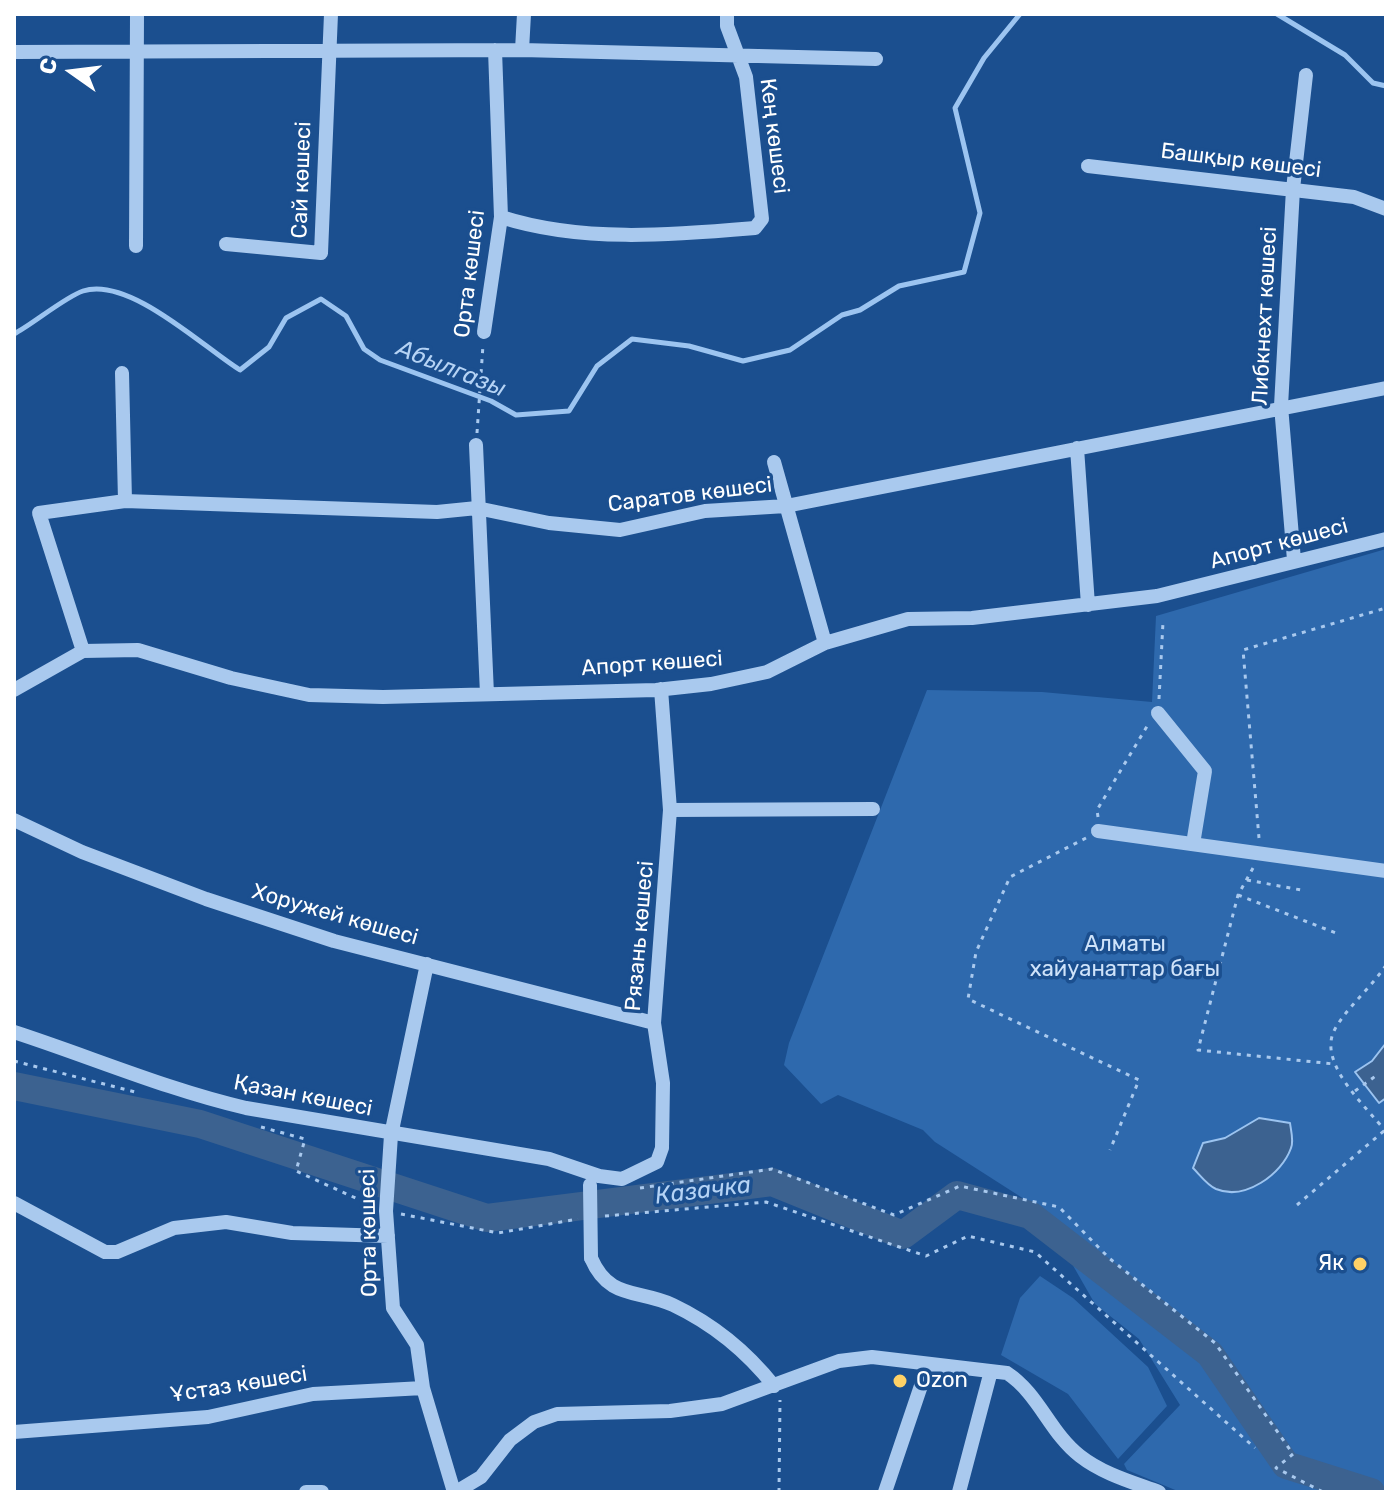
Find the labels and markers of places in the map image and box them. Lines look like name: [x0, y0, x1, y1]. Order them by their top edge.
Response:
place label: Як: [1318, 1251, 1344, 1277]
marker: Як: [1351, 1255, 1369, 1273]
place label: Ozon: [916, 1368, 968, 1394]
marker: Ozon: [891, 1372, 909, 1390]

